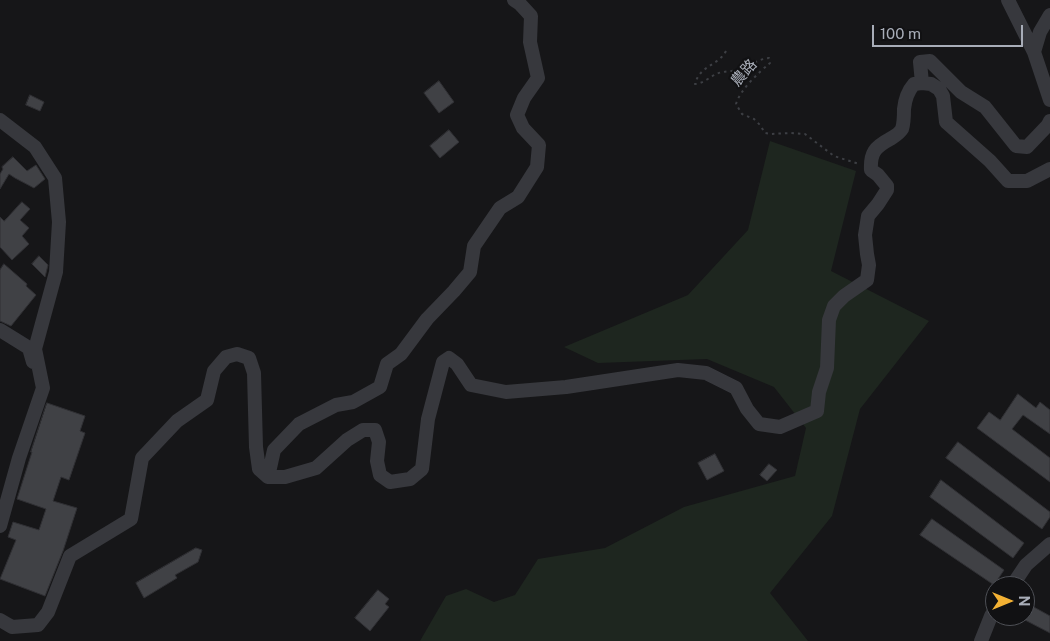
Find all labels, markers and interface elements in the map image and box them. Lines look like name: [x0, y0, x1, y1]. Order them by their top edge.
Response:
scale bar: [875, 15, 1026, 47]
text: 100 m: [880, 25, 921, 42]
street label: 農路: [727, 56, 761, 90]
north arrow: [985, 576, 1035, 626]
text: N: [1016, 596, 1032, 606]

